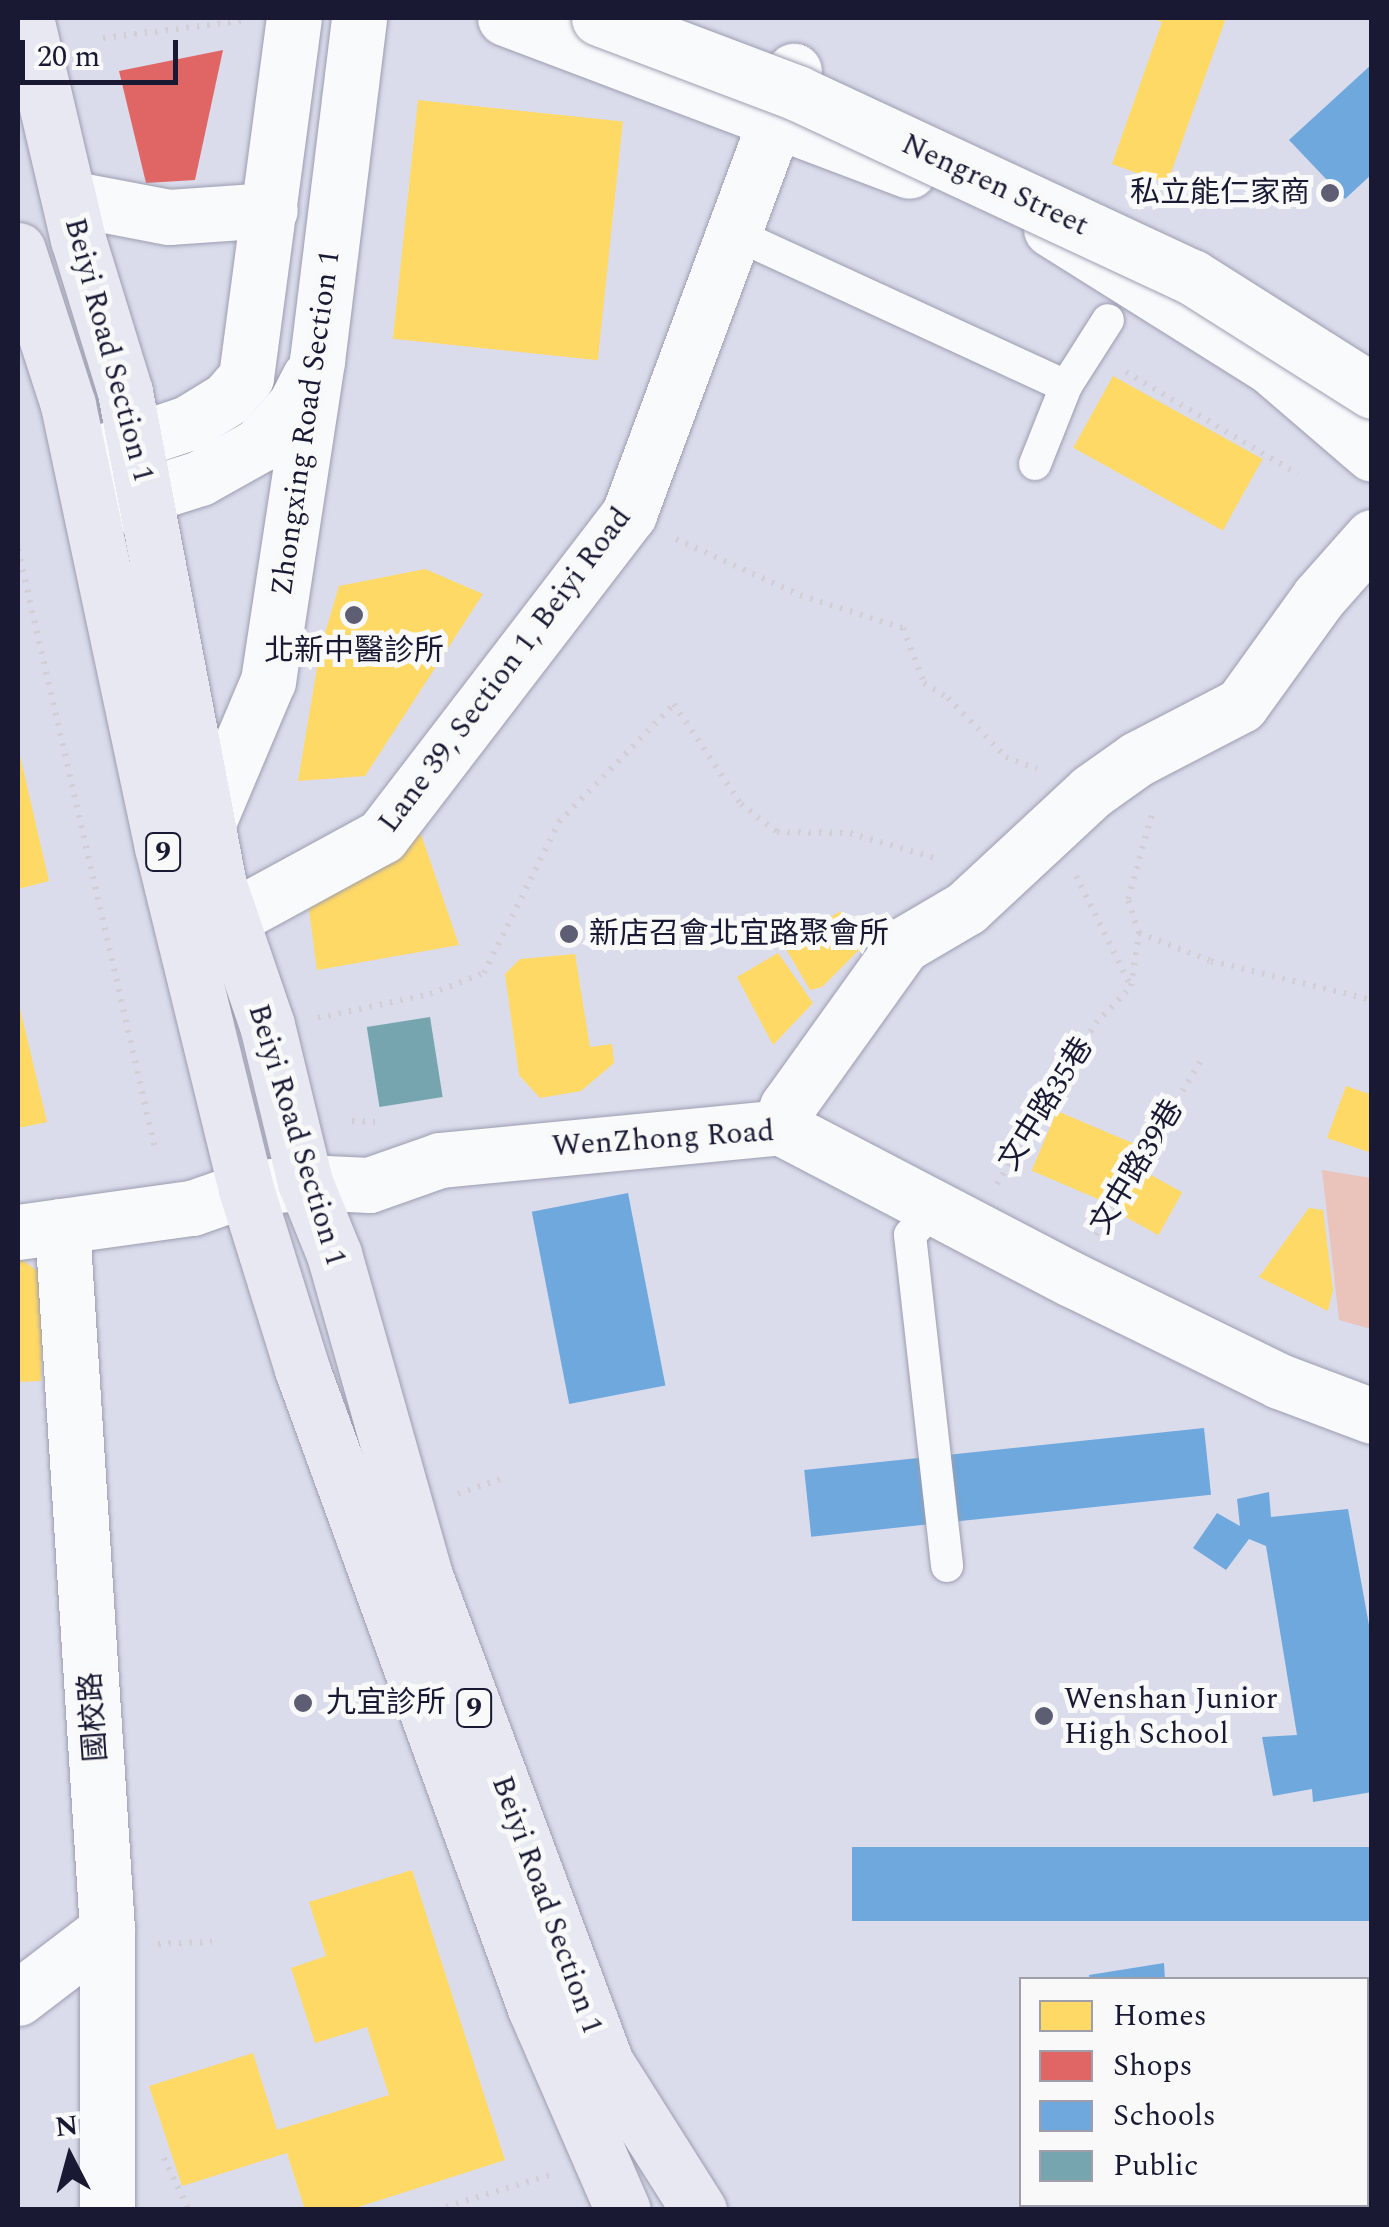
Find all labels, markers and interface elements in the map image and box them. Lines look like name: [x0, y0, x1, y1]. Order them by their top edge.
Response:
scale bar: [25, 20, 182, 82]
text: 20 m: [37, 34, 100, 80]
street label: Nengren Street: [896, 126, 1094, 244]
place label: 私立能仁家商: [1130, 175, 1310, 211]
marker: 私立能仁家商: [1319, 182, 1341, 204]
street label: Beiyi Road Section 1: [56, 214, 162, 486]
street label: Zhongxing Road Section 1: [264, 248, 348, 598]
street label: Lane 39, Section 1, Beiyi Road: [371, 500, 639, 840]
marker: 北新中醫診所: [341, 602, 367, 628]
place label: 北新中醫診所: [264, 633, 444, 669]
road number: 9: [143, 829, 183, 875]
place label: 新店召會北宜路聚會所: [589, 916, 889, 952]
marker: 新店召會北宜路聚會所: [558, 923, 580, 945]
street label: Beiyi Road Section 1: [240, 1000, 354, 1270]
street label: 文中路35巷: [991, 1031, 1101, 1177]
street label: 文中路39巷: [1083, 1093, 1191, 1241]
street label: WenZhong Road: [551, 1113, 775, 1165]
street label: 國校路: [73, 1671, 115, 1763]
place label: Wenshan Junior High School: [1064, 1681, 1278, 1752]
place label: 九宜診所: [326, 1685, 446, 1721]
road number: 9: [454, 1685, 494, 1731]
marker: 九宜診所: [290, 1690, 316, 1716]
marker: Wenshan Junior High School: [1033, 1705, 1055, 1727]
street label: Beiyi Road Section 1: [484, 1771, 610, 2039]
legend: [1019, 1977, 1369, 2207]
text: Homes: [1113, 1993, 1207, 2039]
text: Shops: [1113, 2043, 1193, 2089]
text: Schools: [1113, 2093, 1216, 2139]
text: N: [53, 2104, 80, 2149]
north arrow: [20, 2107, 120, 2207]
text: Public: [1113, 2143, 1198, 2189]

